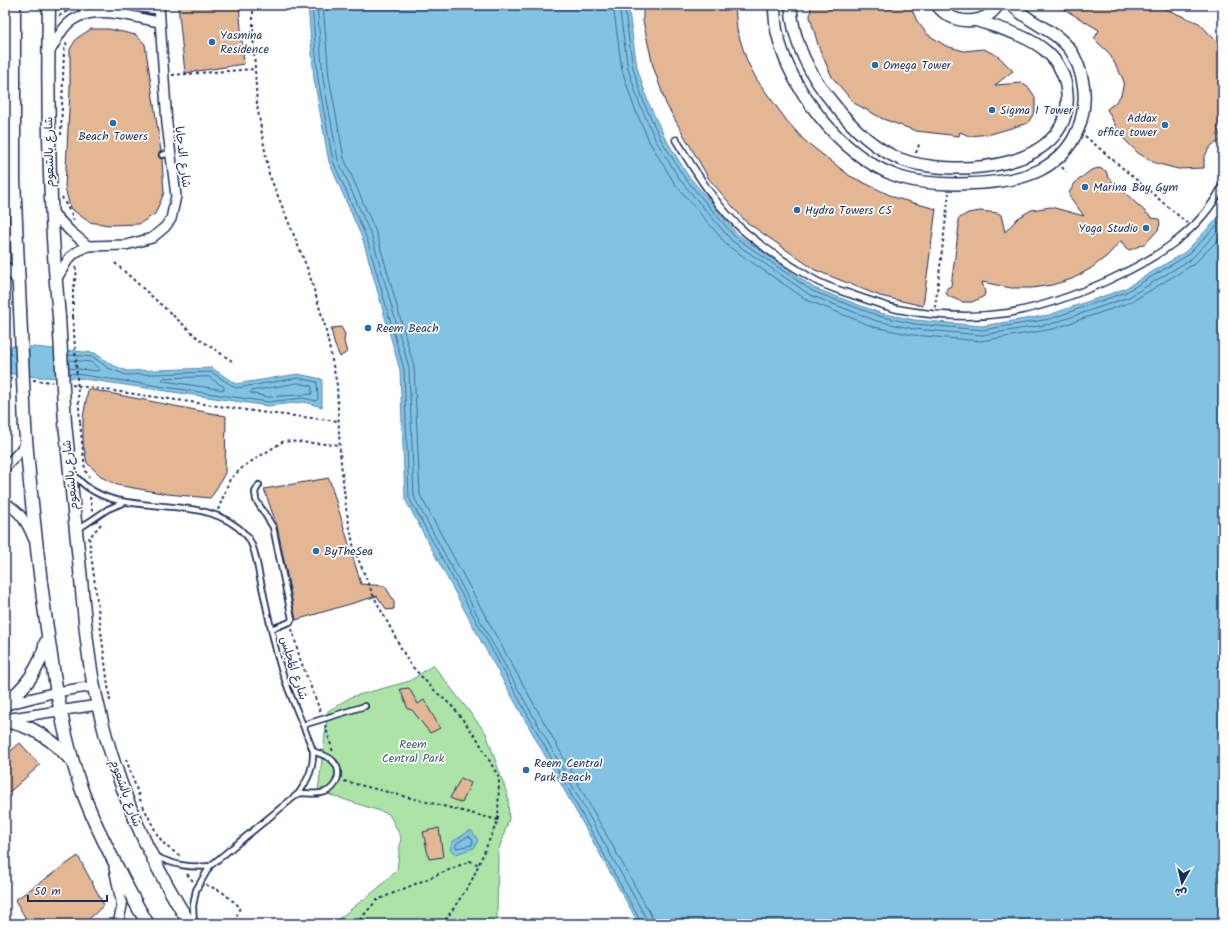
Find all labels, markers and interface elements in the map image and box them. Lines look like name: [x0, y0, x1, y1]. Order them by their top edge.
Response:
place label: Yasmina Residence: [220, 26, 270, 59]
marker: Yasmina Residence: [207, 37, 217, 47]
place label: Omega Tower: [883, 56, 952, 75]
marker: Omega Tower: [870, 60, 880, 70]
place label: Sigma 1 Tower: [1000, 101, 1074, 120]
marker: Sigma 1 Tower: [987, 105, 997, 115]
place label: Addax office tower: [1098, 109, 1158, 142]
street label: شارع بالشعوم: [39, 116, 60, 188]
marker: Beach Towers: [108, 118, 118, 128]
marker: Addax office tower: [1160, 120, 1170, 130]
street label: شارع الدجايا: [169, 125, 196, 189]
place label: Beach Towers: [78, 127, 148, 146]
place label: Marina Bay Gym: [1093, 178, 1178, 197]
marker: Marina Bay Gym: [1080, 182, 1090, 192]
place label: Hydra Towers C5: [805, 201, 893, 220]
marker: Hydra Towers C5: [792, 205, 802, 215]
place label: Yoga Studio: [1078, 219, 1138, 238]
marker: Yoga Studio: [1141, 223, 1151, 233]
place label: Reem Beach: [376, 319, 439, 338]
marker: Reem Beach: [363, 323, 373, 333]
street label: شارع بالشعوم: [57, 439, 84, 511]
place label: ByTheSea: [324, 542, 373, 561]
marker: ByTheSea: [311, 546, 321, 556]
street label: شارع المَجلِس: [274, 634, 313, 702]
park label: Reem Central Park: [382, 735, 445, 768]
place label: Reem Central Park Beach: [534, 754, 602, 787]
street label: شارع بالشعوم: [105, 757, 147, 830]
marker: Reem Central Park Beach: [521, 765, 531, 775]
north arrow: [1162, 863, 1202, 903]
scale bar: [28, 877, 107, 903]
text: 50 m: [34, 882, 61, 901]
text: ش: [1173, 882, 1188, 902]

